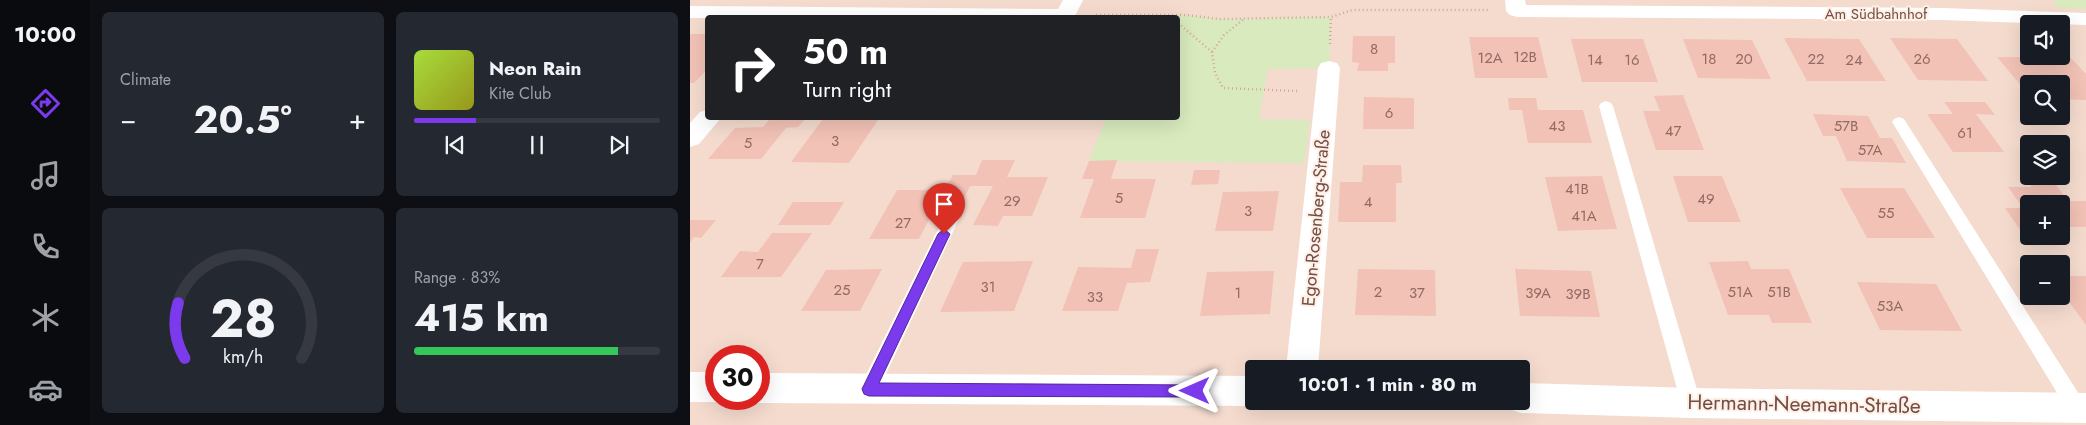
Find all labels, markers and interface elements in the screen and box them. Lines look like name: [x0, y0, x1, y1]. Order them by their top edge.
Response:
street label: Am Südbahnhof: [1825, 3, 1928, 25]
map controls: [2020, 15, 2070, 305]
button: sound: [2020, 15, 2070, 65]
text: 10:00: [14, 18, 76, 50]
text: 50 m: [803, 27, 888, 77]
icon: right: [720, 35, 785, 100]
house number: 8: [1370, 38, 1378, 60]
house number: 12B: [1513, 46, 1537, 68]
house number: 12A: [1477, 47, 1503, 69]
house number: 18: [1702, 48, 1716, 70]
house number: 20: [1735, 48, 1753, 70]
house number: 22: [1807, 48, 1825, 70]
house number: 26: [1913, 48, 1931, 70]
house number: 14: [1587, 49, 1603, 71]
house number: 16: [1624, 49, 1640, 71]
house number: 24: [1845, 49, 1863, 71]
text: Neon Rain: [489, 55, 582, 82]
text: Climate: [120, 68, 171, 91]
text: Turn right: [803, 73, 891, 105]
button: search: [2020, 75, 2070, 125]
text: Kite Club: [489, 82, 551, 105]
icon: directions: [28, 86, 63, 121]
text: 20.5°: [194, 92, 292, 147]
text: −: [120, 99, 137, 140]
text: +: [349, 99, 366, 140]
house number: 6: [1385, 102, 1393, 124]
house number: 43: [1549, 115, 1565, 137]
house number: 57B: [1834, 115, 1858, 137]
house number: 47: [1665, 120, 1681, 142]
house number: 61: [1957, 122, 1973, 144]
street label: Egon-Rosenberg-Straße: [1295, 129, 1337, 307]
house number: 3: [831, 130, 839, 152]
icon: previous: [441, 131, 469, 159]
icon: pause: [523, 131, 551, 159]
icon: next: [605, 131, 633, 159]
house number: 5: [744, 132, 752, 154]
button: layers: [2020, 135, 2070, 185]
house number: 57A: [1858, 139, 1882, 161]
icon: music: [28, 158, 63, 193]
house number: 41B: [1565, 178, 1589, 200]
pin: [923, 183, 965, 234]
house number: 5: [1115, 187, 1123, 209]
house number: 49: [1697, 188, 1715, 210]
icon: arrive: [930, 190, 958, 218]
house number: 29: [1003, 190, 1021, 212]
house number: 4: [1364, 191, 1373, 213]
button: +: [2020, 195, 2070, 245]
house number: 3: [1244, 200, 1252, 222]
house number: 55: [1878, 202, 1894, 224]
house number: 41A: [1571, 205, 1597, 227]
house number: 27: [895, 212, 911, 234]
icon: phone: [28, 229, 63, 264]
house number: 7: [756, 253, 764, 275]
button: −: [2020, 255, 2070, 305]
text: Range · 83%: [414, 266, 500, 289]
house number: 31: [981, 276, 995, 298]
house number: 25: [834, 279, 851, 301]
text: 28: [210, 281, 276, 357]
house number: 2: [1374, 281, 1382, 303]
house number: 51A: [1727, 281, 1753, 303]
house number: 51B: [1767, 281, 1791, 303]
house number: 1: [1235, 282, 1241, 304]
house number: 37: [1409, 282, 1425, 304]
house number: 39A: [1525, 282, 1551, 304]
house number: 39B: [1565, 283, 1591, 305]
house number: 33: [1087, 286, 1103, 308]
text: 415 km: [414, 290, 549, 345]
house number: 53A: [1877, 295, 1903, 317]
icon: climate: [28, 300, 63, 335]
text: km/h: [223, 344, 263, 370]
speed limit sign: 30: [705, 345, 770, 410]
position arrow: [1168, 364, 1220, 416]
text: 10:01 · 1 min · 80 m: [1298, 371, 1477, 398]
icon: car: [28, 372, 63, 407]
street label: Hermann-Neemann-Straße: [1687, 387, 1921, 421]

